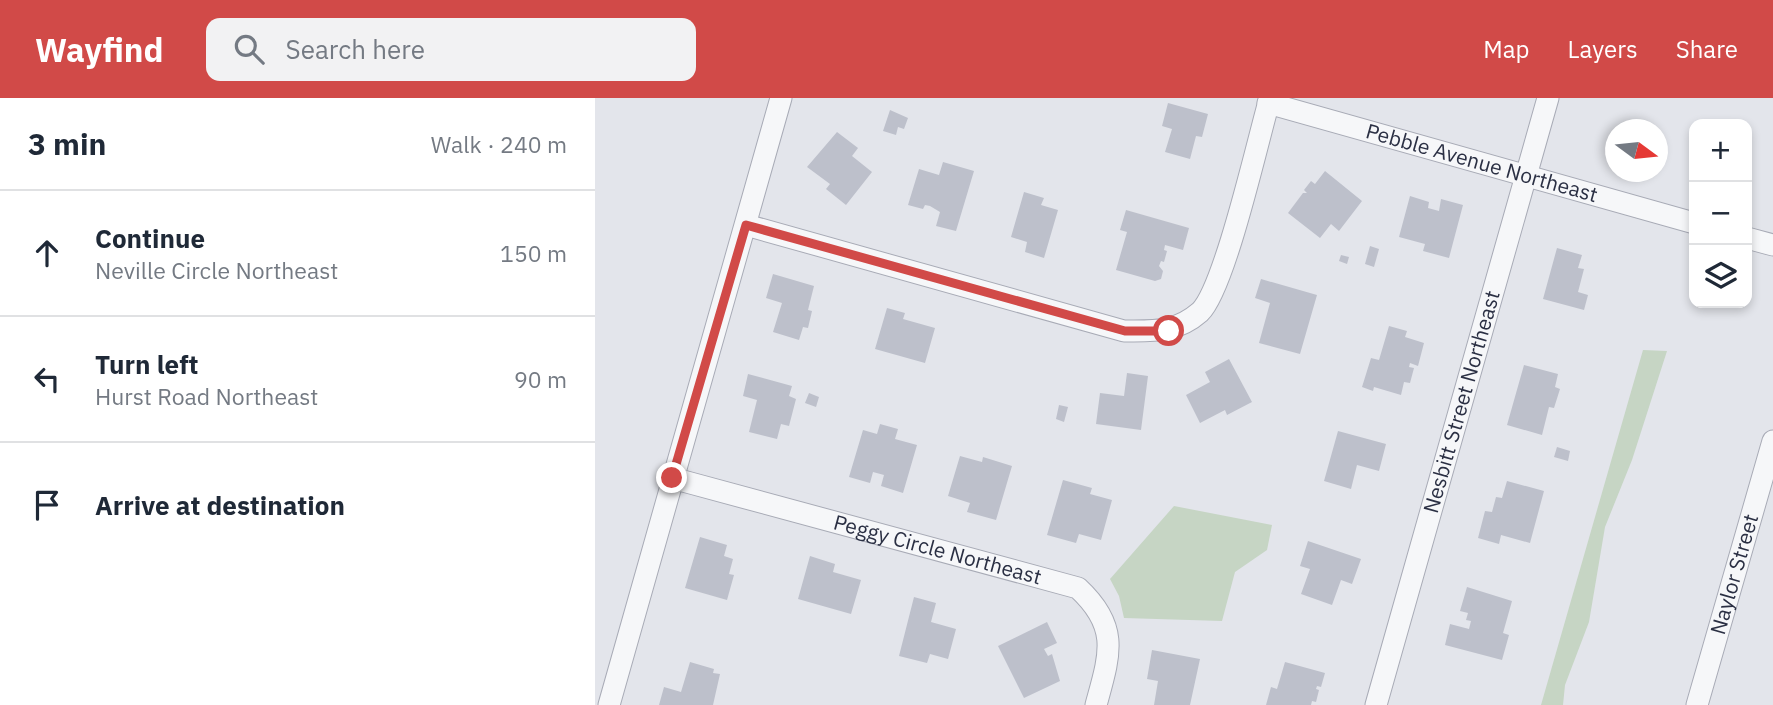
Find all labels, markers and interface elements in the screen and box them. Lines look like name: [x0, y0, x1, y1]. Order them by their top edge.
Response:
search box: [206, 18, 696, 81]
text: Wayfind: [35, 28, 164, 71]
icon: search: [230, 30, 268, 68]
text: Search here: [286, 32, 425, 66]
text: Map: [1483, 33, 1530, 65]
text: Layers: [1568, 33, 1638, 65]
text: Share: [1676, 33, 1738, 65]
street label: Pebble Avenue Northeast: [1363, 116, 1601, 208]
north arrow: [1605, 119, 1668, 182]
map controls: [1689, 119, 1752, 308]
button: +: [1689, 119, 1752, 182]
text: 3 min: [28, 124, 106, 163]
text: Walk · 240 m: [431, 129, 567, 159]
button: −: [1689, 182, 1752, 245]
text: Continue: [95, 221, 205, 255]
icon: ahead: [28, 234, 66, 272]
text: 150 m: [500, 238, 567, 268]
button: layers: [1689, 245, 1752, 308]
text: Neville Circle Northeast: [95, 255, 338, 285]
street label: Nesbitt Street Northeast: [1416, 287, 1506, 516]
route start: [1153, 315, 1184, 346]
text: Turn left: [95, 347, 198, 381]
icon: left: [28, 360, 66, 398]
text: 90 m: [514, 364, 567, 394]
text: Hurst Road Northeast: [95, 381, 318, 411]
route end: [656, 462, 687, 493]
icon: arrive: [28, 486, 66, 524]
text: Arrive at destination: [95, 488, 345, 522]
street label: Peggy Circle Northeast: [831, 507, 1045, 590]
street label: Naylor Street: [1703, 510, 1764, 638]

